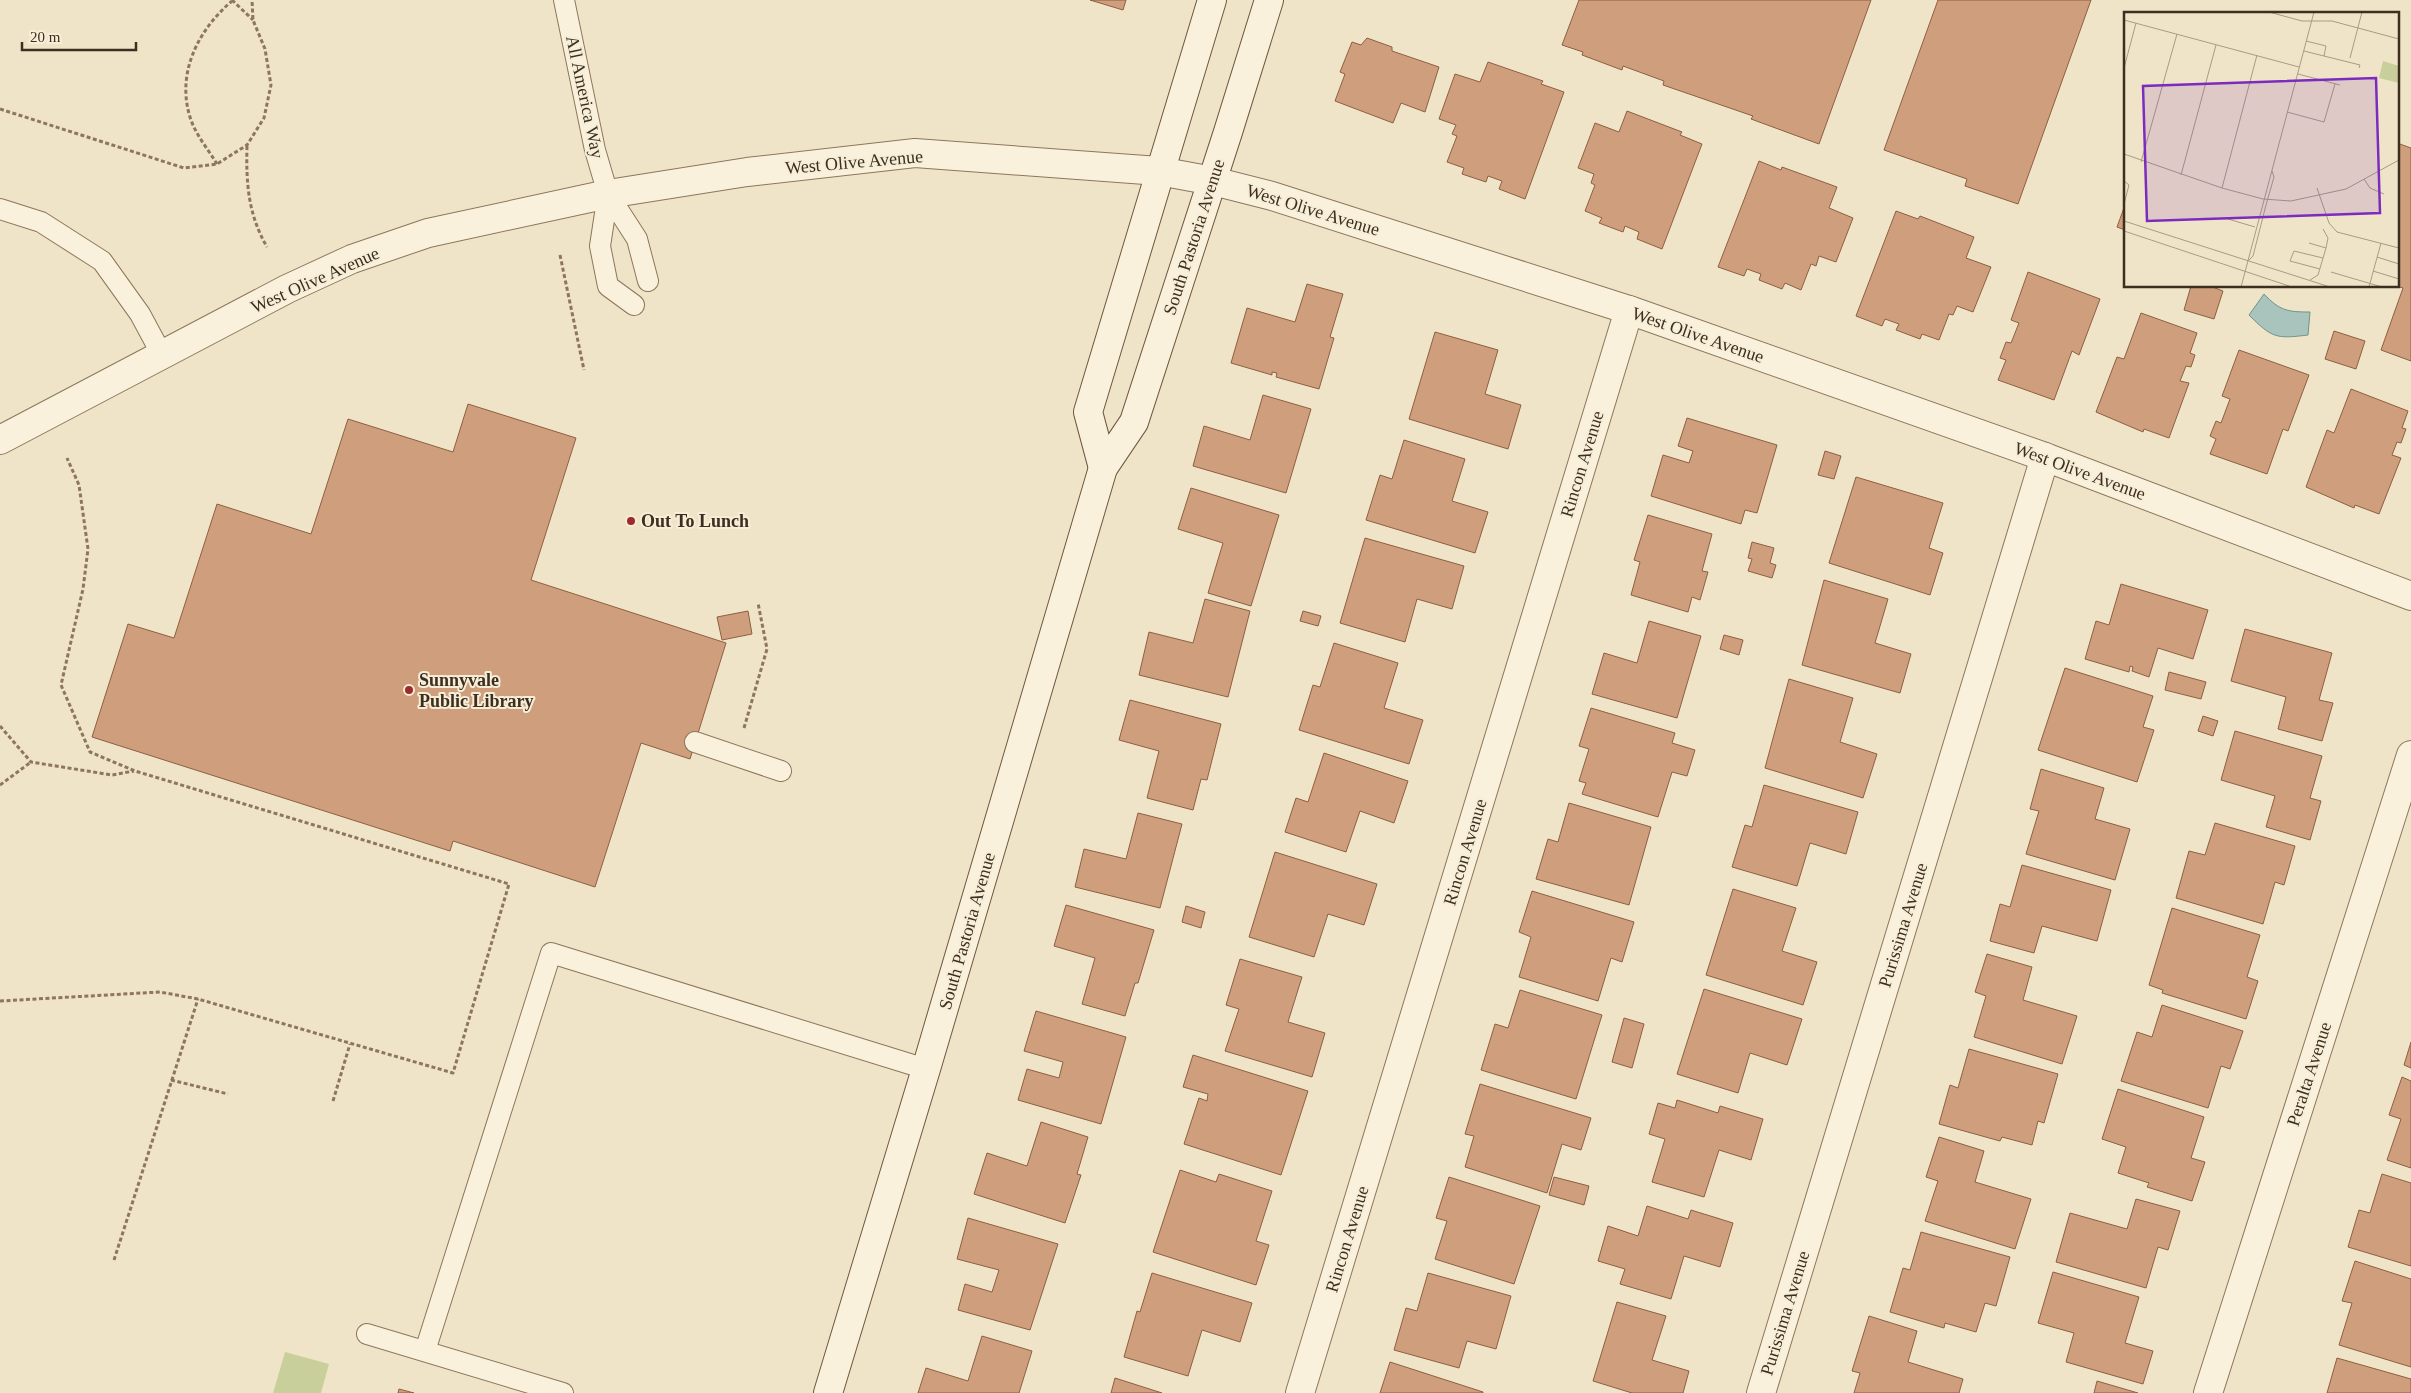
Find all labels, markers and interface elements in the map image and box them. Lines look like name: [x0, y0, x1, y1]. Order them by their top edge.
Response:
inset map: [2124, 12, 2398, 288]
scale bar: [22, 20, 136, 52]
text: 20 m: [30, 29, 61, 45]
street label: All America Way: [562, 34, 608, 160]
street label: West Olive Avenue: [784, 146, 924, 178]
street label: South Pastoria Avenue: [1159, 157, 1229, 317]
street label: West Olive Avenue: [1244, 180, 1382, 240]
street label: West Olive Avenue: [248, 243, 382, 317]
street label: West Olive Avenue: [1629, 303, 1767, 367]
street label: Rincon Avenue: [1556, 408, 1608, 520]
street label: West Olive Avenue: [2012, 438, 2148, 504]
place label: Out To Lunch: [641, 511, 749, 531]
marker: Out To Lunch: [625, 515, 637, 527]
place label: Sunnyvale Public Library: [419, 670, 534, 711]
marker: Sunnyvale Public Library: [403, 684, 415, 696]
street label: Rincon Avenue: [1439, 796, 1491, 908]
street label: South Pastoria Avenue: [935, 850, 999, 1012]
street label: Purissima Avenue: [1875, 860, 1931, 990]
street label: Peralta Avenue: [2283, 1019, 2335, 1129]
street label: Rincon Avenue: [1321, 1183, 1373, 1295]
street label: Purissima Avenue: [1757, 1248, 1813, 1378]

